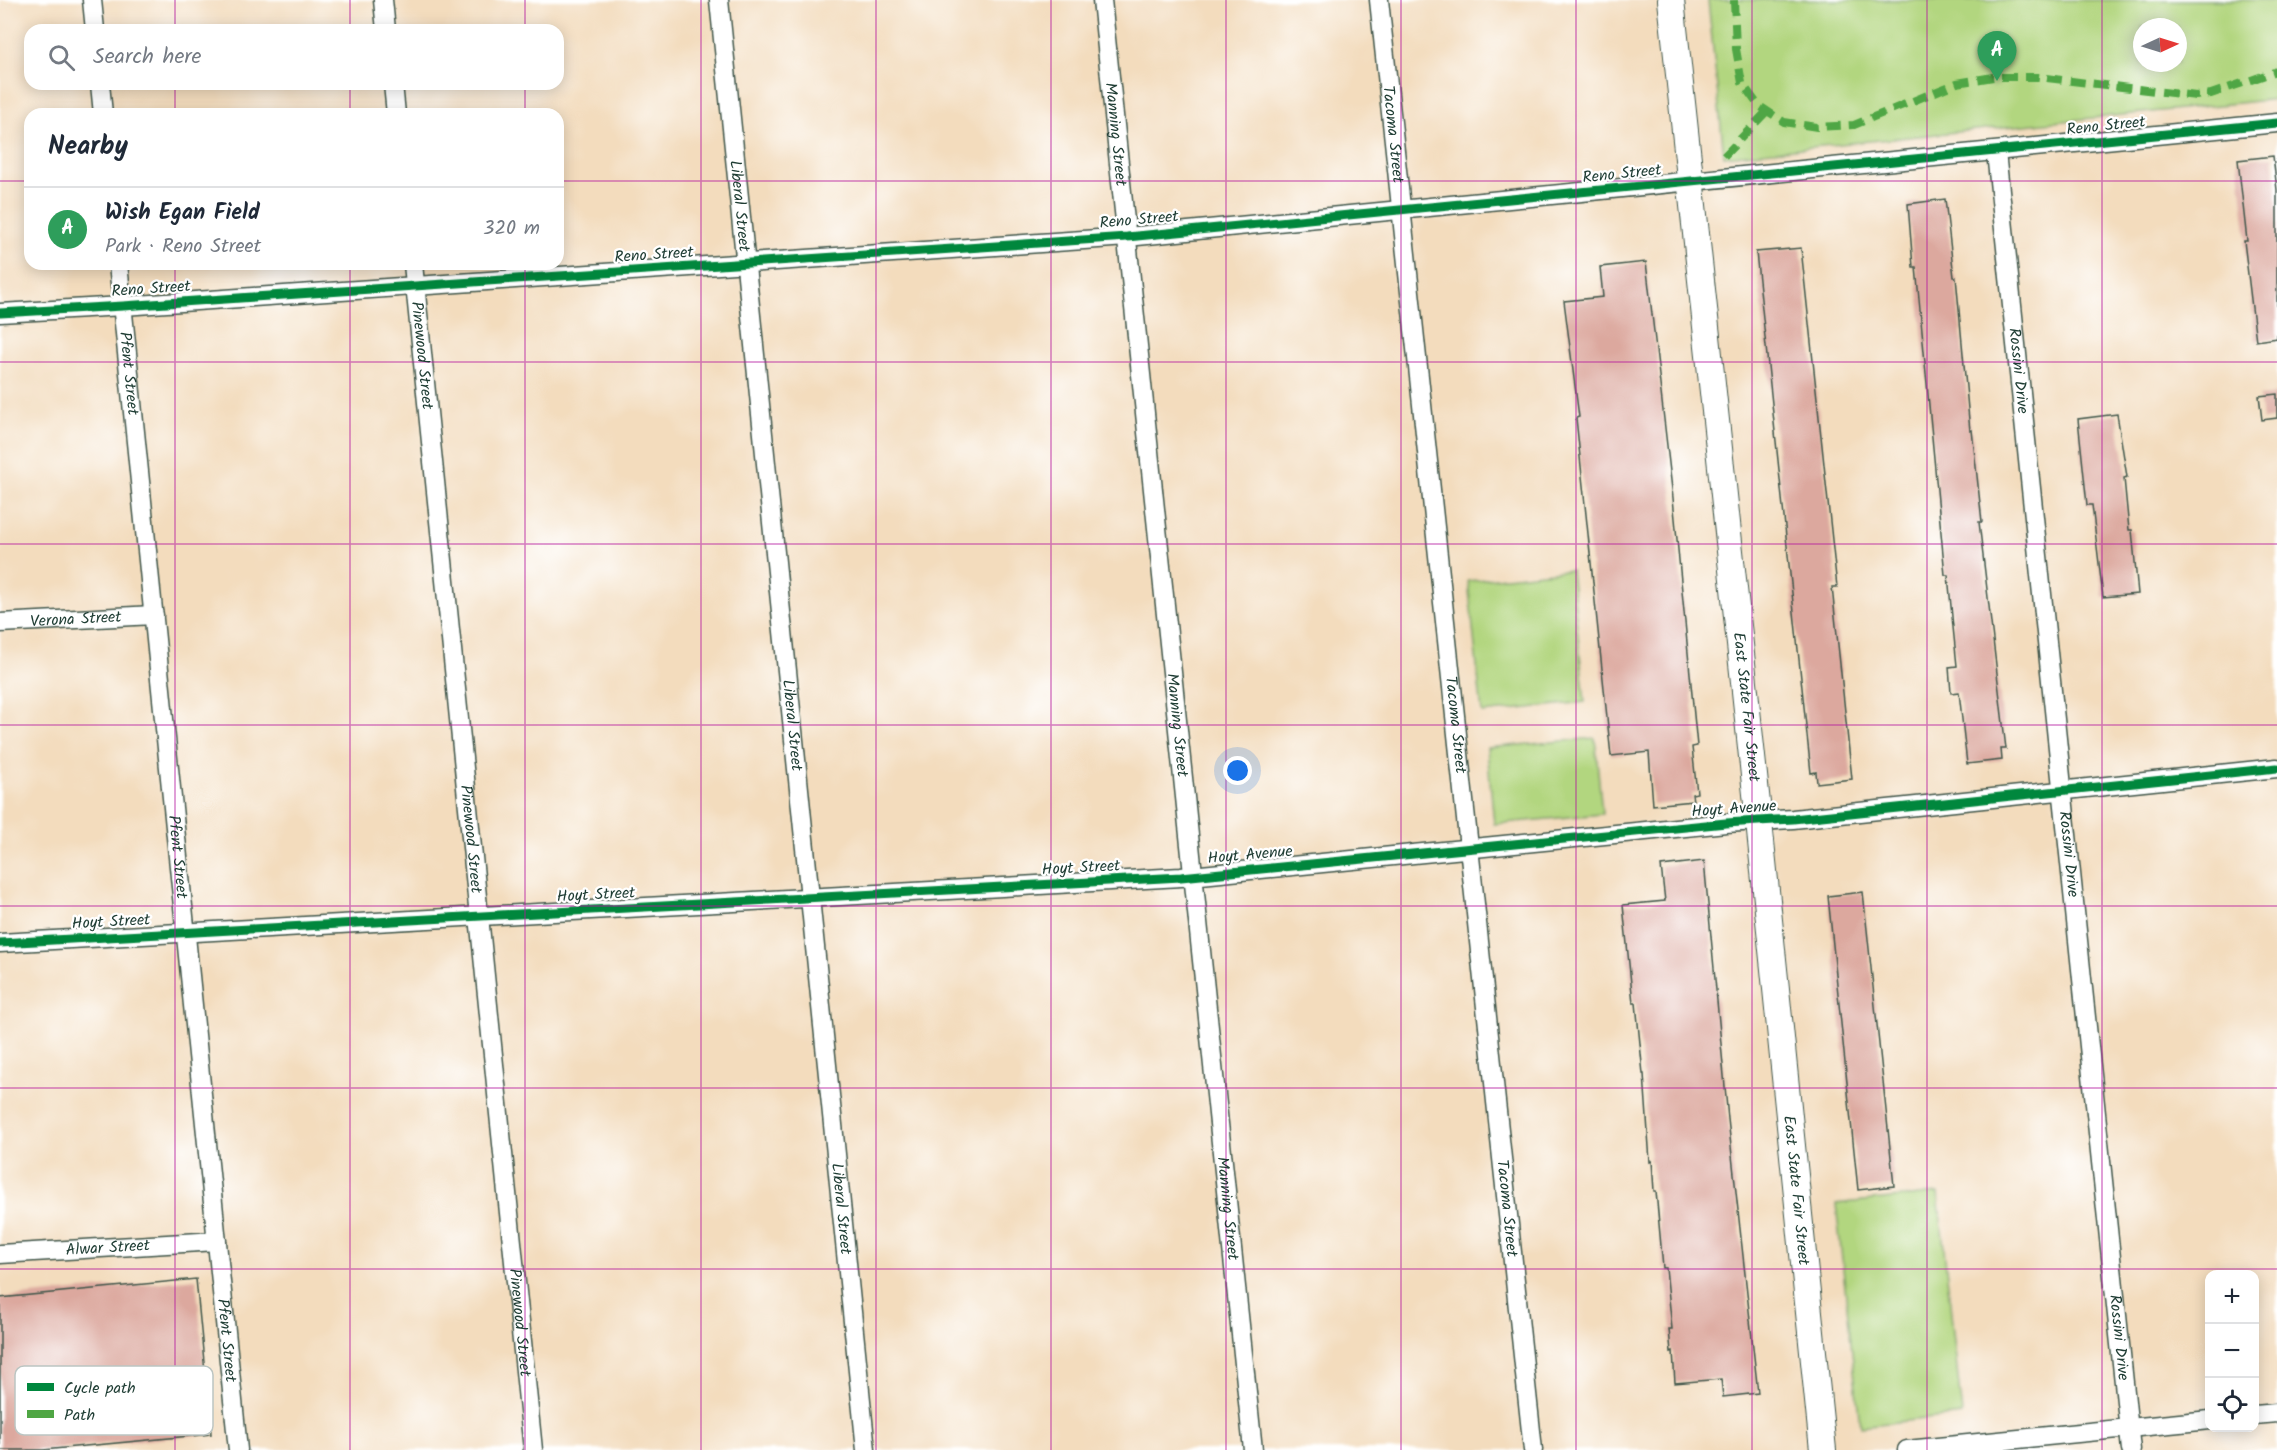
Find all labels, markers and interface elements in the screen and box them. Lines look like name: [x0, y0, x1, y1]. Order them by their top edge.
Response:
north arrow: [2133, 18, 2187, 72]
search box: [24, 24, 564, 90]
pin: A: [1978, 32, 2016, 81]
text: Search here: [93, 40, 201, 75]
icon: search: [45, 41, 78, 74]
street label: Manning Street: [1098, 81, 1134, 188]
street label: Tacoma Street: [1376, 84, 1411, 185]
street label: Reno Street: [2065, 109, 2148, 143]
text: Nearby: [48, 126, 128, 168]
street label: Reno Street: [1581, 157, 1664, 191]
street label: Liberal Street: [723, 159, 757, 254]
text: Wish Egan Field: [105, 196, 260, 231]
street label: Reno Street: [1098, 204, 1180, 236]
text: A: [61, 213, 74, 245]
text: 320 m: [483, 213, 540, 245]
text: Park · Reno Street: [105, 231, 261, 263]
street label: Reno Street: [614, 240, 695, 270]
street label: Reno Street: [111, 274, 192, 304]
street label: Pinewood Street: [404, 300, 440, 412]
street label: Rossini Drive: [2002, 327, 2036, 415]
street label: Pfent Street: [112, 331, 146, 417]
street label: Verona Street: [30, 604, 123, 634]
street label: East State Fair Street: [1726, 631, 1767, 784]
street label: Manning Street: [1160, 672, 1195, 779]
street label: Tacoma Street: [1438, 675, 1474, 776]
street label: Liberal Street: [775, 678, 810, 773]
your location: [1223, 756, 1252, 785]
street label: Pinewood Street: [453, 784, 489, 895]
street label: Hoyt Avenue: [1691, 794, 1777, 824]
street label: Rossini Drive: [2052, 810, 2086, 898]
street label: Pfent Street: [161, 814, 195, 901]
street label: Hoyt Avenue: [1206, 839, 1294, 871]
street label: Hoyt Street: [1041, 853, 1122, 883]
street label: Hoyt Street: [556, 880, 637, 910]
street label: Hoyt Street: [71, 907, 152, 937]
street label: East State Fair Street: [1776, 1114, 1817, 1267]
street label: Manning Street: [1210, 1155, 1246, 1262]
street label: Tacoma Street: [1490, 1158, 1525, 1259]
street label: Liberal Street: [824, 1162, 859, 1257]
street label: Alwar Street: [65, 1232, 151, 1263]
street label: Pinewood Street: [502, 1267, 538, 1379]
map controls: [2205, 1270, 2259, 1432]
button: +: [2205, 1270, 2259, 1324]
street label: Rossini Drive: [2102, 1293, 2136, 1382]
street label: Pfent Street: [210, 1298, 244, 1384]
button: −: [2205, 1324, 2259, 1378]
legend: [15, 1366, 213, 1435]
text: Cycle path: [64, 1376, 136, 1401]
button: locate: [2205, 1378, 2259, 1432]
text: Path: [64, 1403, 95, 1428]

